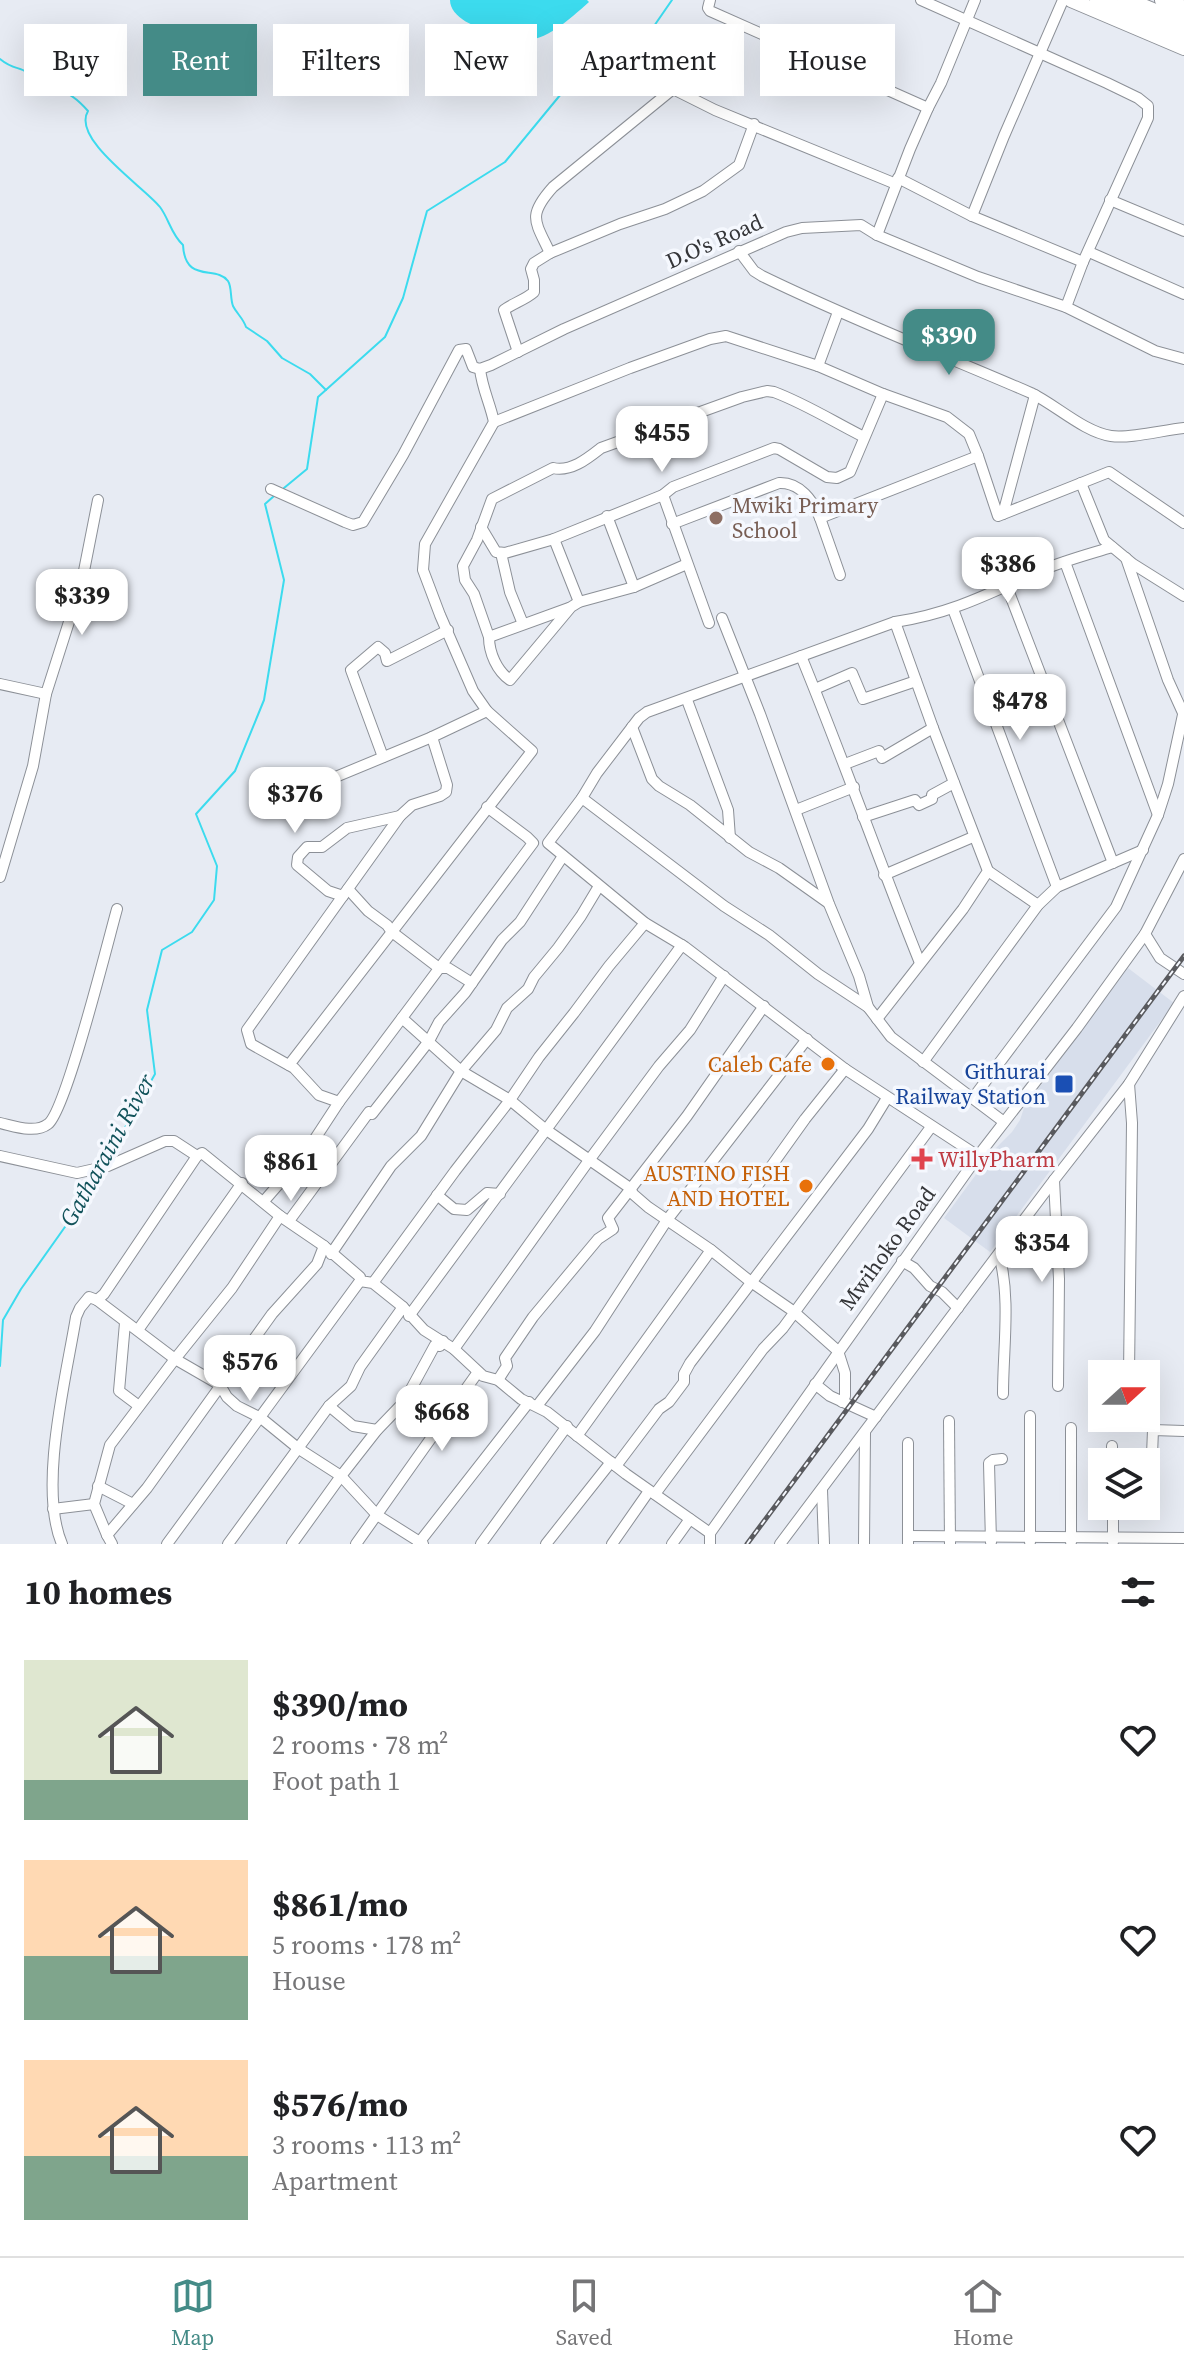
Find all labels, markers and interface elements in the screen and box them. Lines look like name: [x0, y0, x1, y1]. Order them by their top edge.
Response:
chip: Buy: [24, 24, 127, 96]
chip: Rent: [143, 24, 257, 96]
chip: Filters: [273, 24, 409, 96]
chip: New: [425, 24, 537, 96]
chip: Apartment: [553, 24, 744, 96]
chip: House: [760, 24, 895, 96]
street label: D.O's Road: [661, 206, 768, 276]
pin: $390: [902, 309, 996, 377]
text: $390: [921, 317, 977, 353]
pin: $455: [615, 406, 709, 474]
text: $455: [634, 414, 690, 450]
place label: Mwiki Primary School: [732, 490, 879, 545]
marker: Mwiki Primary School: [707, 509, 725, 527]
pin: $386: [961, 537, 1055, 605]
text: $386: [980, 545, 1036, 581]
pin: $339: [35, 569, 129, 637]
text: $339: [54, 577, 110, 613]
pin: $478: [973, 674, 1067, 742]
text: $478: [992, 682, 1048, 718]
pin: $376: [248, 767, 342, 835]
text: $376: [267, 775, 323, 811]
place label: Caleb Cafe: [708, 1049, 812, 1079]
marker: Caleb Cafe: [819, 1055, 837, 1073]
place label: Githurai Railway Station: [895, 1056, 1046, 1111]
water label: Gatharaini River: [51, 1067, 163, 1232]
marker: Githurai Railway Station: [1053, 1073, 1075, 1095]
pin: $861: [244, 1135, 338, 1203]
text: $861: [263, 1143, 319, 1179]
place label: WillyPharm: [938, 1144, 1056, 1174]
marker: WillyPharm: [913, 1150, 931, 1168]
place label: AUSTINO FISH AND HOTEL: [643, 1158, 790, 1213]
marker: AUSTINO FISH AND HOTEL: [797, 1177, 815, 1195]
street label: Mwihoko Road: [832, 1180, 942, 1316]
pin: $354: [995, 1216, 1089, 1284]
text: $354: [1014, 1224, 1070, 1260]
pin: $576: [203, 1335, 297, 1403]
text: $576: [222, 1343, 278, 1379]
north arrow: [1088, 1360, 1160, 1432]
map controls: [1088, 1360, 1160, 1520]
pin: $668: [395, 1385, 489, 1453]
text: $668: [414, 1393, 470, 1429]
button: layers: [1088, 1448, 1160, 1520]
text: 10 homes: [24, 1569, 172, 1615]
icon: filters: [1116, 1570, 1160, 1614]
text: $390/mo: [272, 1681, 408, 1727]
icon: home: [88, 1692, 184, 1788]
icon: heart: [1116, 1718, 1160, 1762]
text: 2 rooms · 78 m²: [272, 1727, 448, 1763]
text: Foot path 1: [272, 1763, 400, 1799]
text: $861/mo: [272, 1881, 408, 1927]
icon: home: [88, 1892, 184, 1988]
icon: heart: [1116, 1918, 1160, 1962]
text: 5 rooms · 178 m²: [272, 1927, 461, 1963]
text: House: [272, 1963, 346, 1999]
text: $576/mo: [272, 2081, 408, 2127]
icon: home: [88, 2092, 184, 2188]
icon: heart: [1116, 2118, 1160, 2162]
text: 3 rooms · 113 m²: [272, 2127, 461, 2163]
text: Apartment: [272, 2163, 397, 2199]
tab: Map: [171, 2274, 215, 2352]
tab: Saved: [556, 2274, 612, 2352]
tab: Home: [953, 2274, 1013, 2352]

